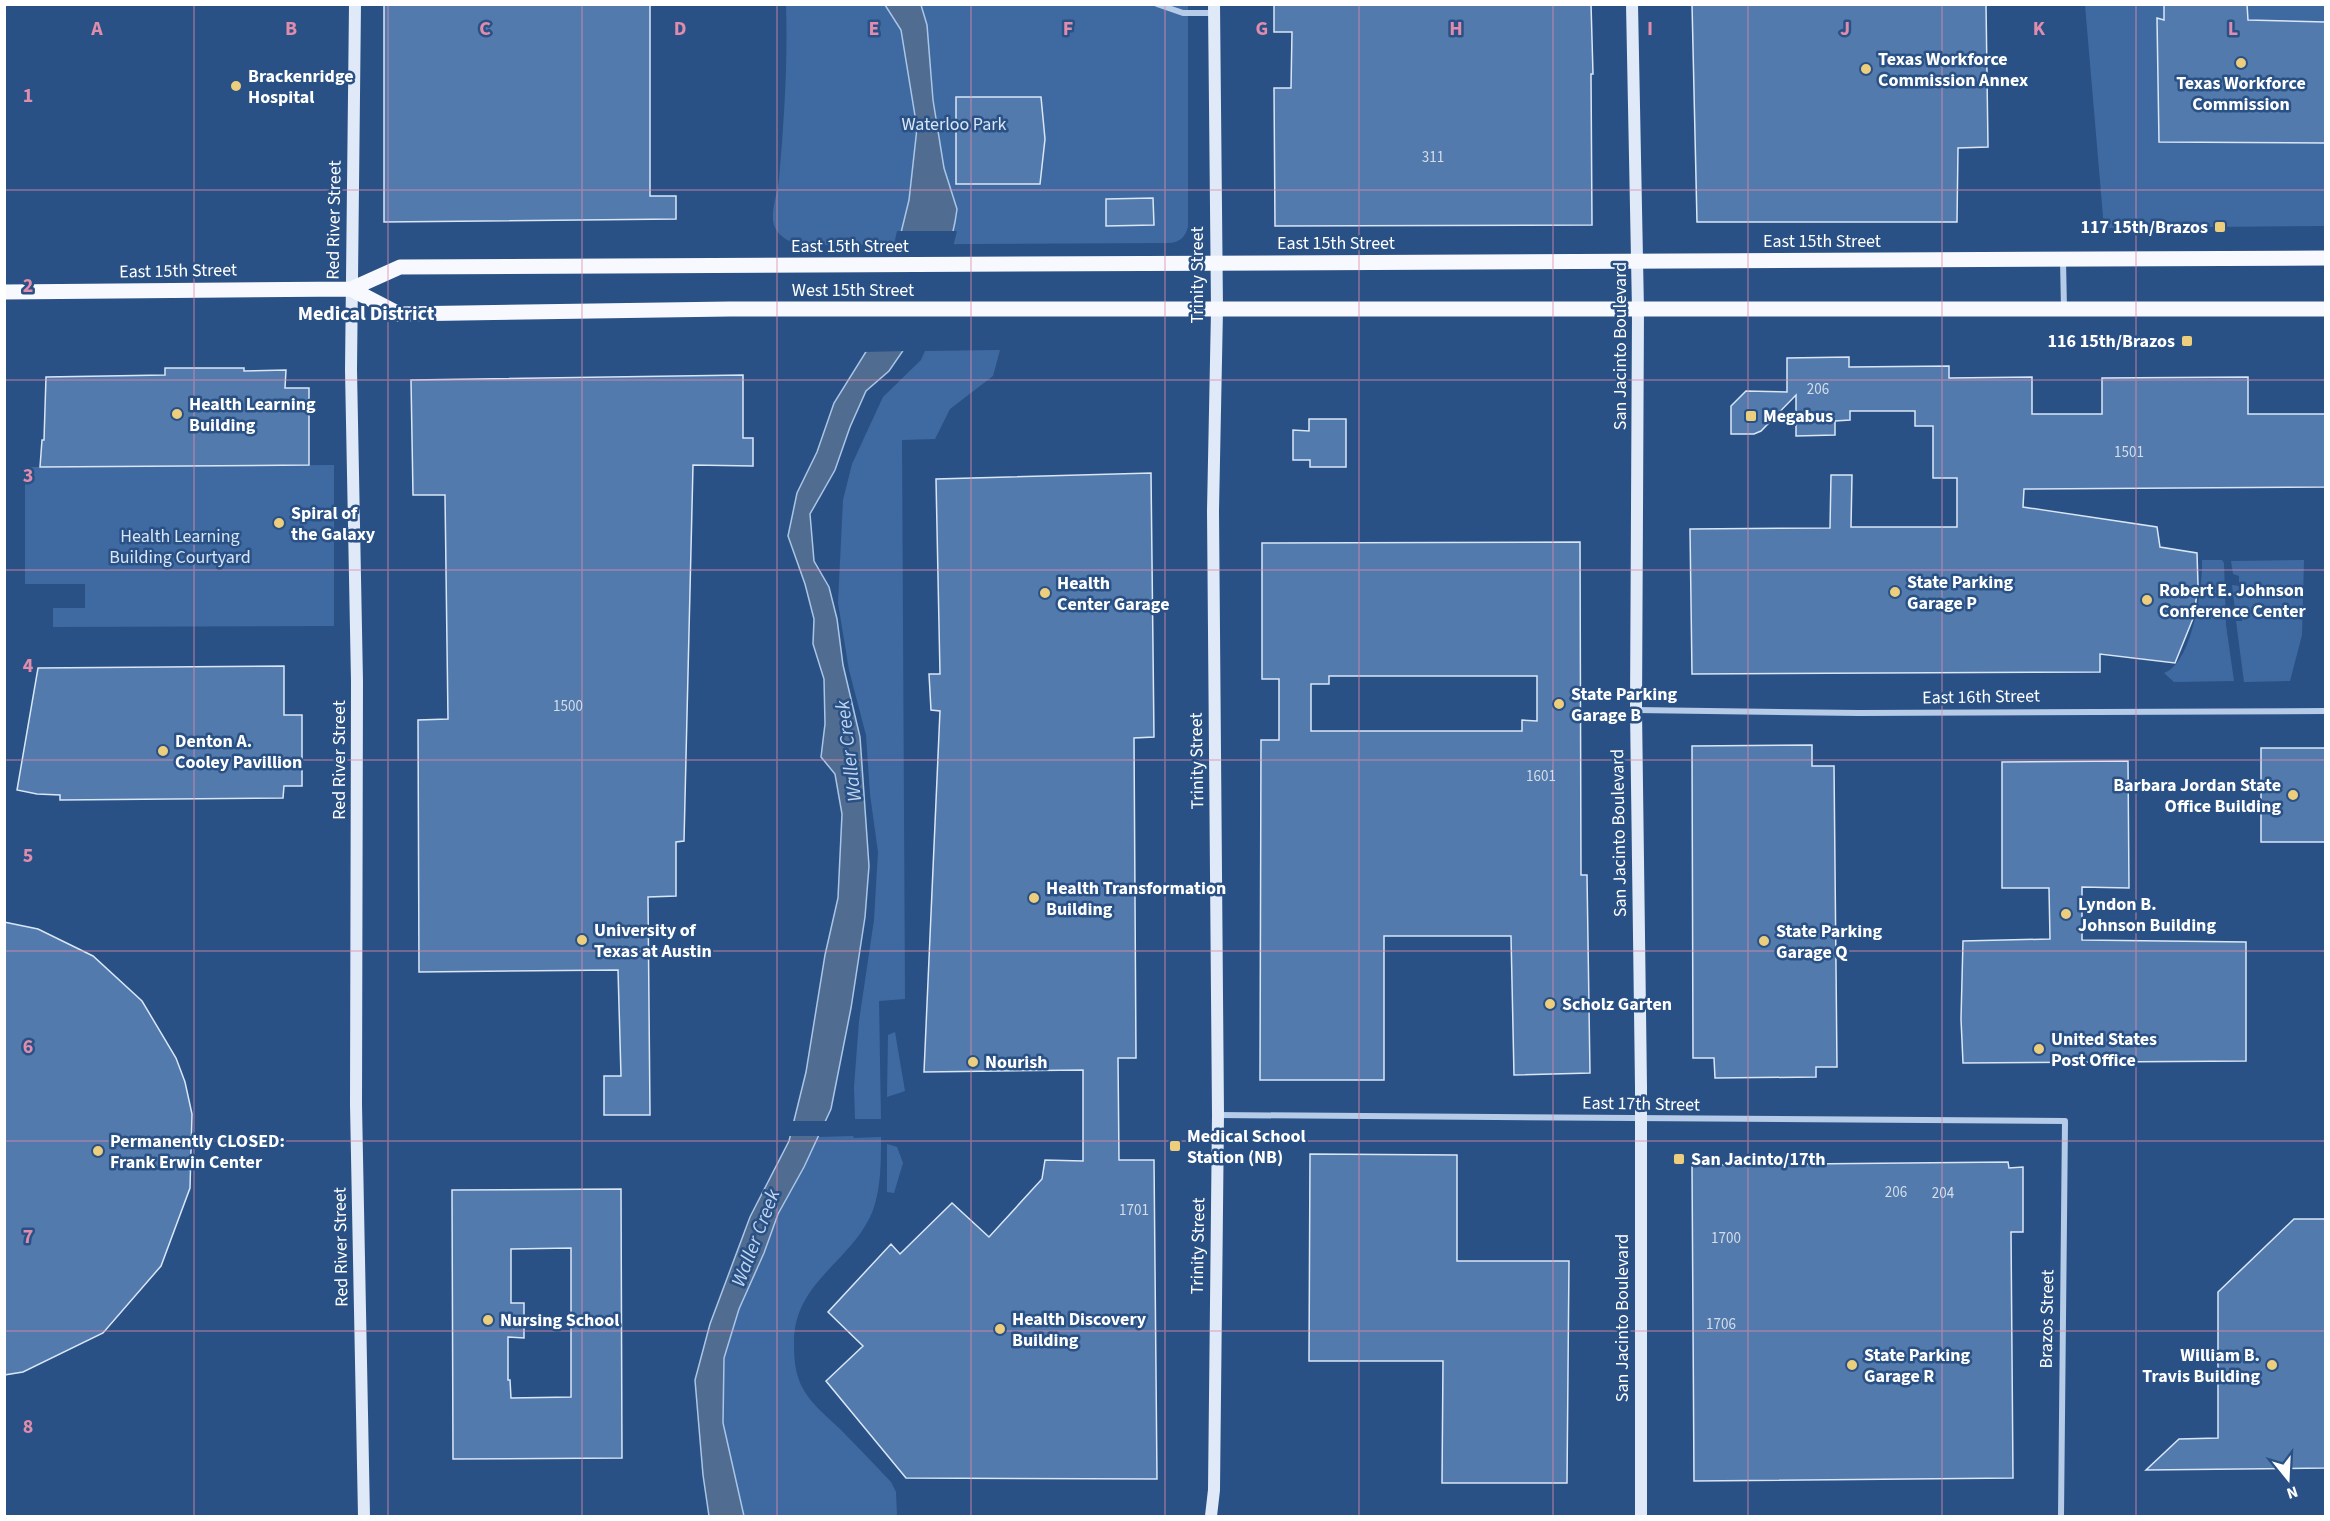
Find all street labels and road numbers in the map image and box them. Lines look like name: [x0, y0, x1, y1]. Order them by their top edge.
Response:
street label: Red River Street: [320, 160, 348, 280]
street label: Trinity Street: [1185, 227, 1210, 323]
street label: East 15th Street: [1763, 229, 1881, 254]
street label: East 15th Street: [1277, 231, 1395, 256]
street label: East 15th Street: [791, 234, 909, 259]
street label: East 15th Street: [119, 257, 237, 285]
street label: San Jacinto Boulevard: [1608, 262, 1633, 430]
street label: West 15th Street: [792, 278, 914, 303]
street label: East 16th Street: [1922, 683, 2040, 711]
street label: Red River Street: [327, 700, 352, 820]
street label: Trinity Street: [1184, 712, 1210, 810]
street label: San Jacinto Boulevard: [1605, 749, 1633, 917]
street label: East 17th Street: [1582, 1090, 1700, 1118]
street label: Red River Street: [327, 1187, 355, 1307]
street label: Trinity Street: [1185, 1197, 1211, 1295]
street label: San Jacinto Boulevard: [1610, 1234, 1635, 1402]
street label: Brazos Street: [2034, 1269, 2060, 1369]

